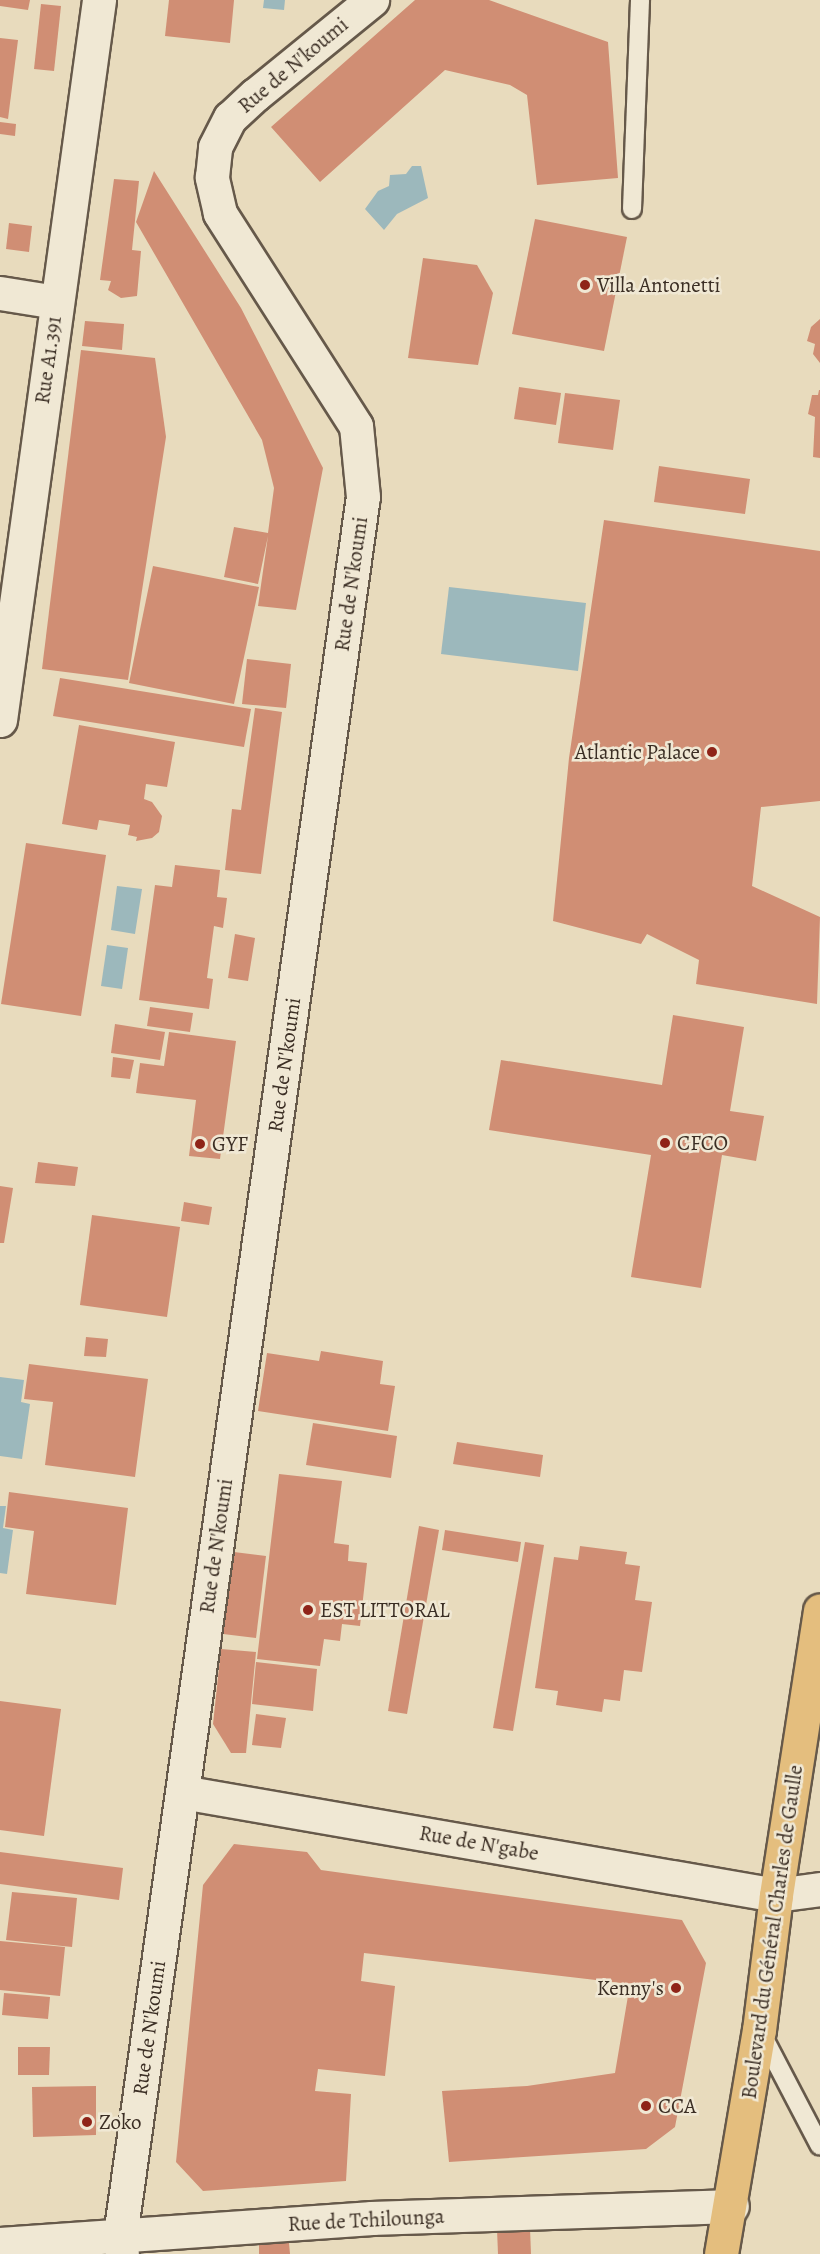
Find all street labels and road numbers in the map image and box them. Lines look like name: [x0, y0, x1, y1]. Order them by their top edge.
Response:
street label: Rue de N'koumi: [233, 12, 353, 118]
street label: Rue A1.391: [29, 314, 67, 406]
street label: Rue de N'koumi: [329, 515, 373, 653]
street label: Rue de N'koumi: [262, 996, 306, 1134]
street label: Rue de N'koumi: [194, 1477, 238, 1615]
street label: Boulevard du Général Charles de Gaulle: [736, 1763, 808, 2101]
street label: Rue de N'gabe: [417, 1820, 541, 1866]
street label: Rue de N'koumi: [127, 1959, 171, 2097]
street label: Rue de Tchilounga: [287, 2203, 445, 2237]

